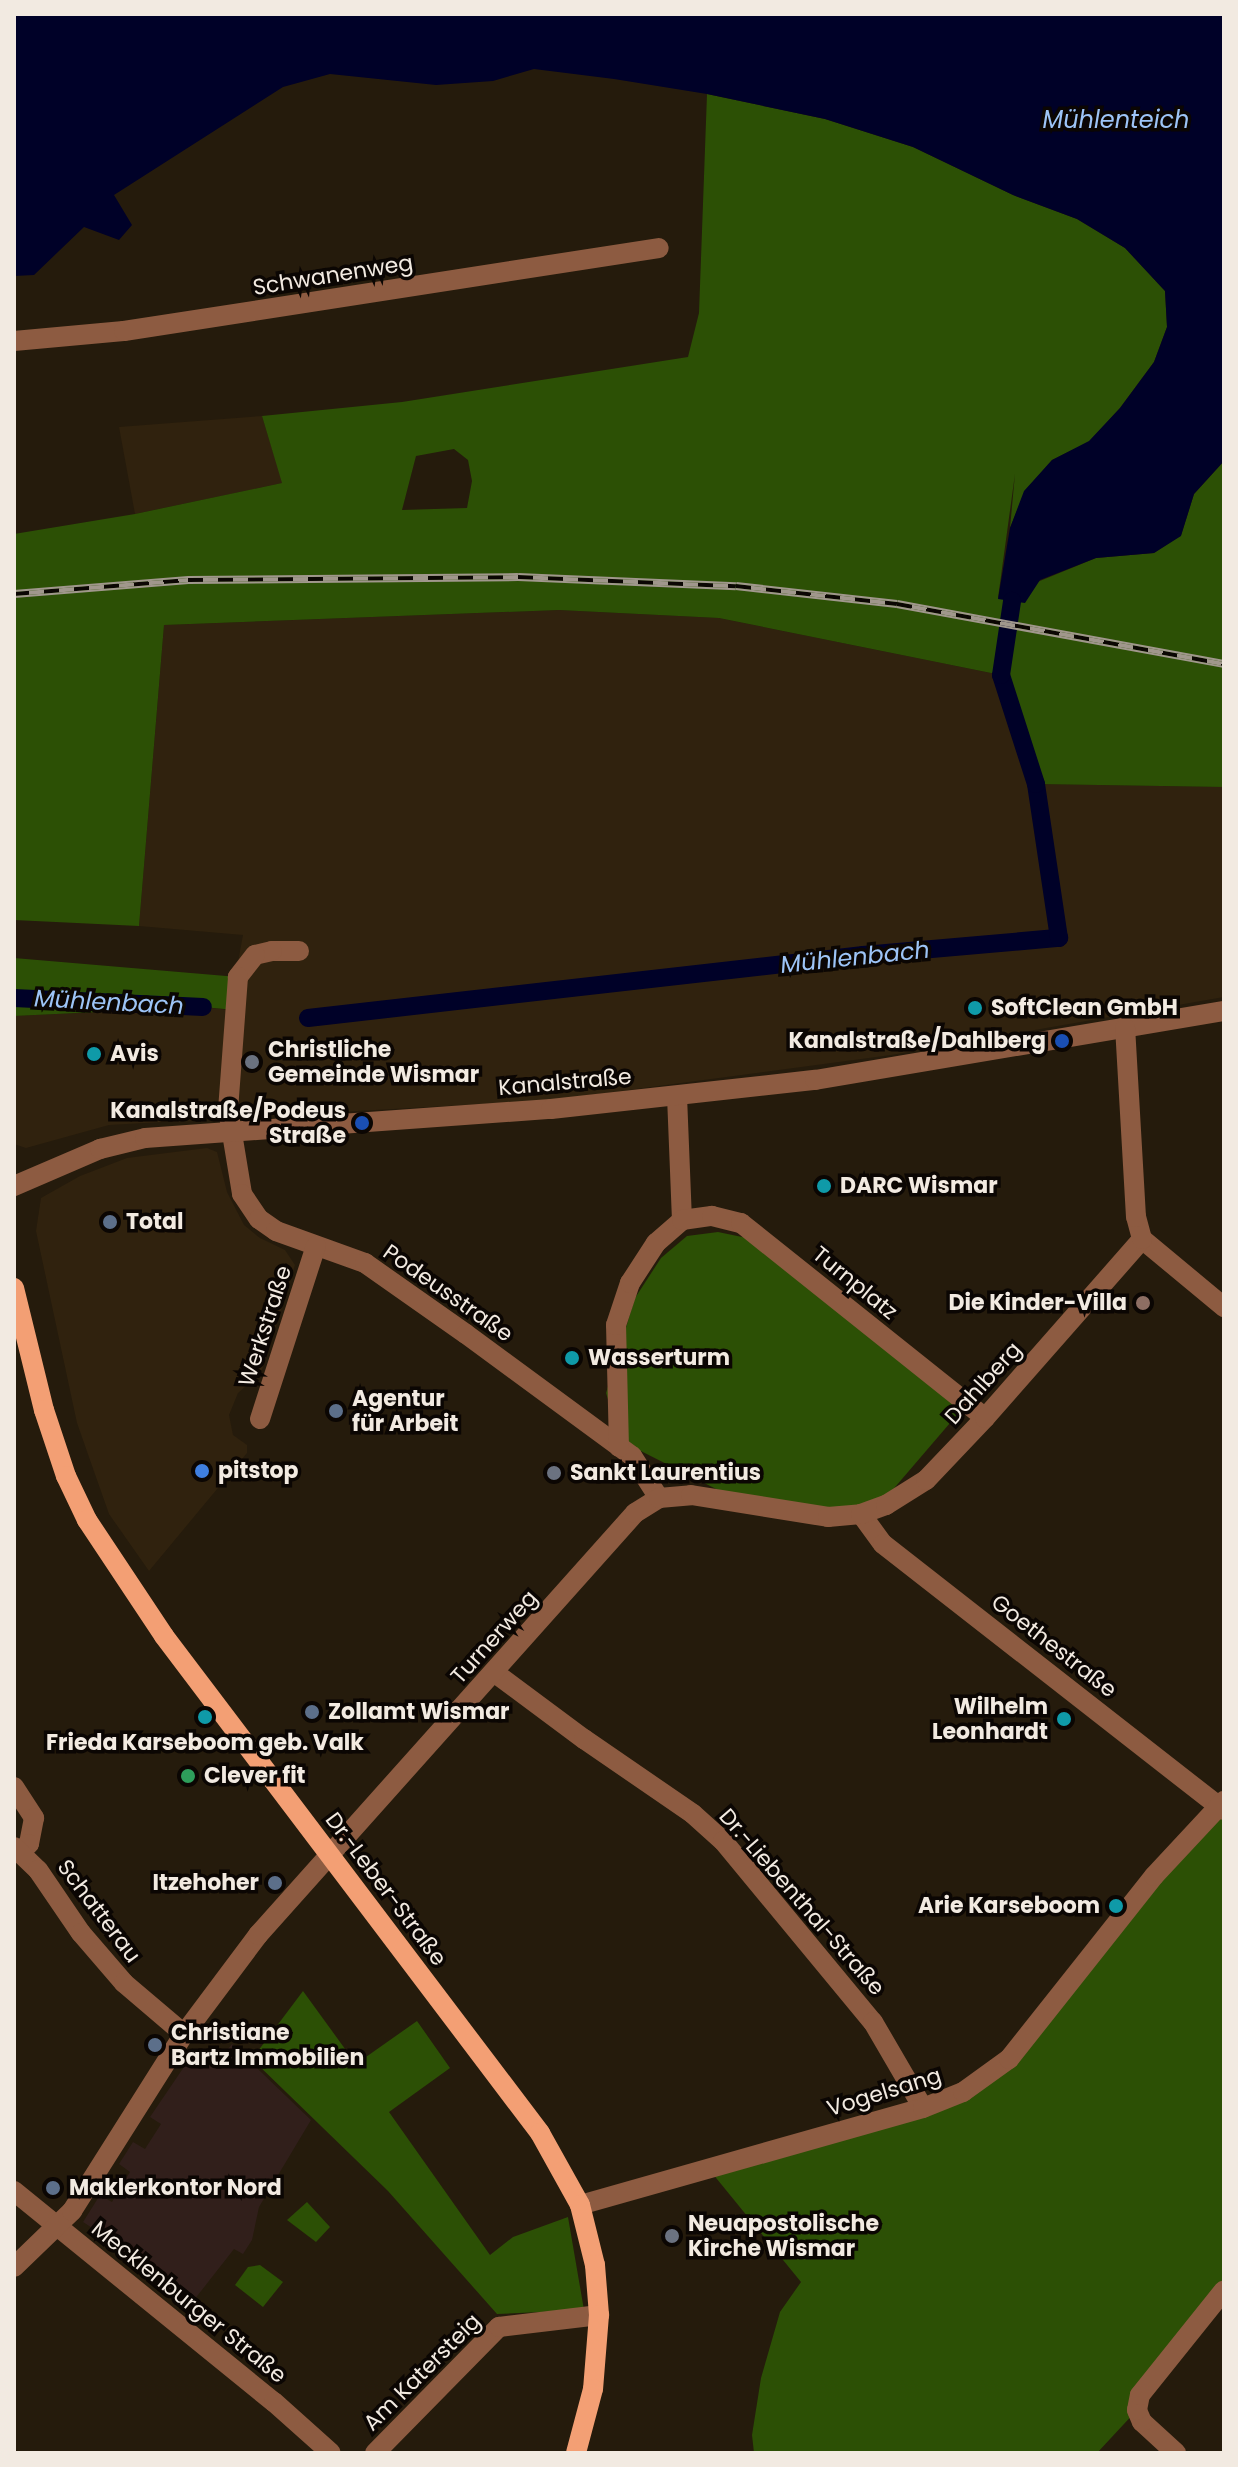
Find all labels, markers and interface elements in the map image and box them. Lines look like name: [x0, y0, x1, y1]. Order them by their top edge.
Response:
water label: Mühlenteich: [1043, 106, 1189, 134]
street label: Schwanenweg: [251, 249, 415, 301]
water label: Mühlenbach: [779, 935, 931, 979]
water label: Mühlenbach: [33, 984, 185, 1020]
place label: SoftClean GmbH: [991, 995, 1178, 1021]
marker: SoftClean GmbH: [966, 999, 984, 1017]
place label: Kanalstraße/Dahlberg: [789, 1028, 1046, 1054]
marker: Kanalstraße/Dahlberg: [1053, 1032, 1071, 1050]
place label: Christliche Gemeinde Wismar: [268, 1036, 479, 1088]
place label: Avis: [110, 1041, 159, 1067]
marker: Avis: [85, 1045, 103, 1063]
marker: Christliche Gemeinde Wismar: [243, 1053, 261, 1071]
street label: Kanalstraße: [497, 1063, 633, 1101]
place label: Kanalstraße/Podeus Straße: [110, 1097, 346, 1148]
marker: Kanalstraße/Podeus Straße: [353, 1114, 371, 1132]
place label: DARC Wismar: [840, 1173, 998, 1199]
marker: DARC Wismar: [815, 1177, 833, 1195]
place label: Total: [126, 1209, 183, 1235]
marker: Total: [101, 1213, 119, 1231]
street label: Podeusstraße: [378, 1239, 518, 1347]
street label: Turnplatz: [807, 1241, 903, 1325]
street label: Werkstraße: [233, 1262, 297, 1390]
place label: Die Kinder-Villa: [949, 1290, 1127, 1316]
marker: Die Kinder-Villa: [1134, 1294, 1152, 1312]
street label: Dahlberg: [939, 1336, 1027, 1430]
place label: Wasserturm: [588, 1345, 730, 1371]
marker: Wasserturm: [563, 1349, 581, 1367]
place label: Agentur für Arbeit: [352, 1385, 458, 1436]
marker: Agentur für Arbeit: [327, 1402, 345, 1420]
place label: pitstop: [218, 1458, 299, 1484]
place label: Sankt Laurentius: [570, 1460, 761, 1486]
marker: pitstop: [193, 1462, 211, 1480]
marker: Sankt Laurentius: [545, 1464, 563, 1482]
street label: Turnerweg: [445, 1585, 543, 1689]
street label: Goethestraße: [986, 1589, 1122, 1703]
place label: Wilhelm Leonhardt: [932, 1693, 1048, 1744]
place label: Zollamt Wismar: [328, 1699, 509, 1725]
marker: Zollamt Wismar: [303, 1703, 321, 1721]
marker: Frieda Karseboom geb. Valk: [196, 1708, 214, 1726]
marker: Wilhelm Leonhardt: [1055, 1710, 1073, 1728]
place label: Frieda Karseboom geb. Valk: [46, 1730, 364, 1756]
place label: Clever fit: [204, 1763, 306, 1789]
marker: Clever fit: [179, 1767, 197, 1785]
street label: Dr.-Liebenthal-Straße: [714, 1803, 890, 2001]
street label: Dr.-Leber-Straße: [320, 1807, 452, 1971]
street label: Schatterau: [52, 1854, 146, 1968]
place label: Itzehoher: [152, 1870, 259, 1896]
marker: Itzehoher: [266, 1874, 284, 1892]
place label: Arie Karseboom: [918, 1893, 1100, 1919]
marker: Arie Karseboom: [1107, 1897, 1125, 1915]
place label: Christiane Bartz Immobilien: [171, 2019, 364, 2070]
marker: Christiane Bartz Immobilien: [146, 2036, 164, 2054]
street label: Vogelsang: [824, 2062, 944, 2122]
place label: Maklerkontor Nord: [69, 2175, 282, 2201]
marker: Maklerkontor Nord: [44, 2179, 62, 2197]
place label: Neuapostolische Kirche Wismar: [688, 2210, 879, 2262]
street label: Mecklenburger Straße: [86, 2215, 292, 2389]
marker: Neuapostolische Kirche Wismar: [663, 2227, 681, 2245]
street label: Am Katersteig: [358, 2308, 486, 2436]

